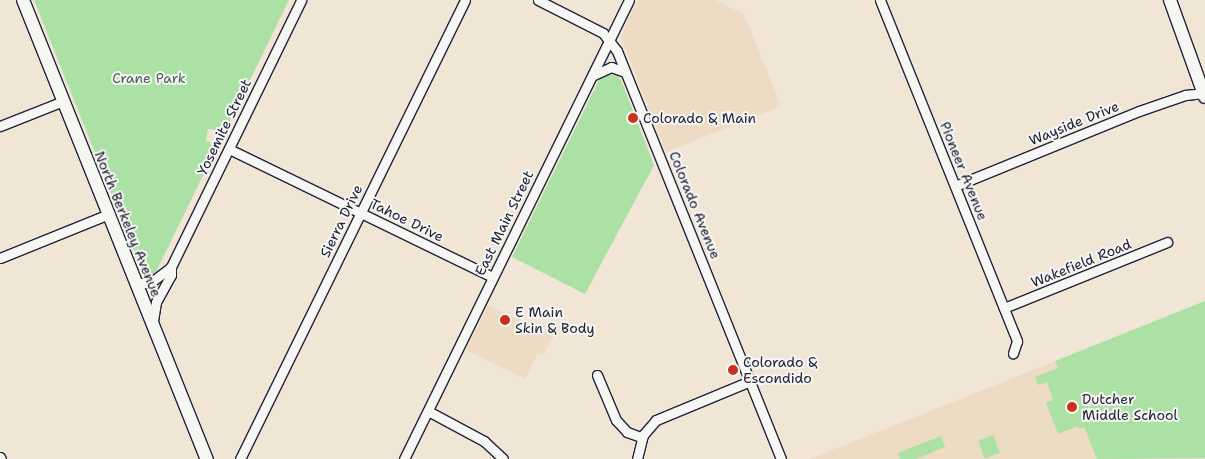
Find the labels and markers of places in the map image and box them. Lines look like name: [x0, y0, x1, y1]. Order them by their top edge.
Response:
place label: Colorado & Main: [643, 110, 756, 126]
marker: Colorado & Main: [627, 112, 639, 124]
place label: E Main Skin & Body: [515, 304, 595, 336]
marker: E Main Skin & Body: [499, 314, 511, 326]
place label: Colorado & Escondido: [743, 354, 817, 387]
marker: Colorado & Escondido: [727, 364, 739, 376]
place label: Dutcher Middle School: [1082, 391, 1178, 424]
marker: Dutcher Middle School: [1066, 401, 1078, 413]

